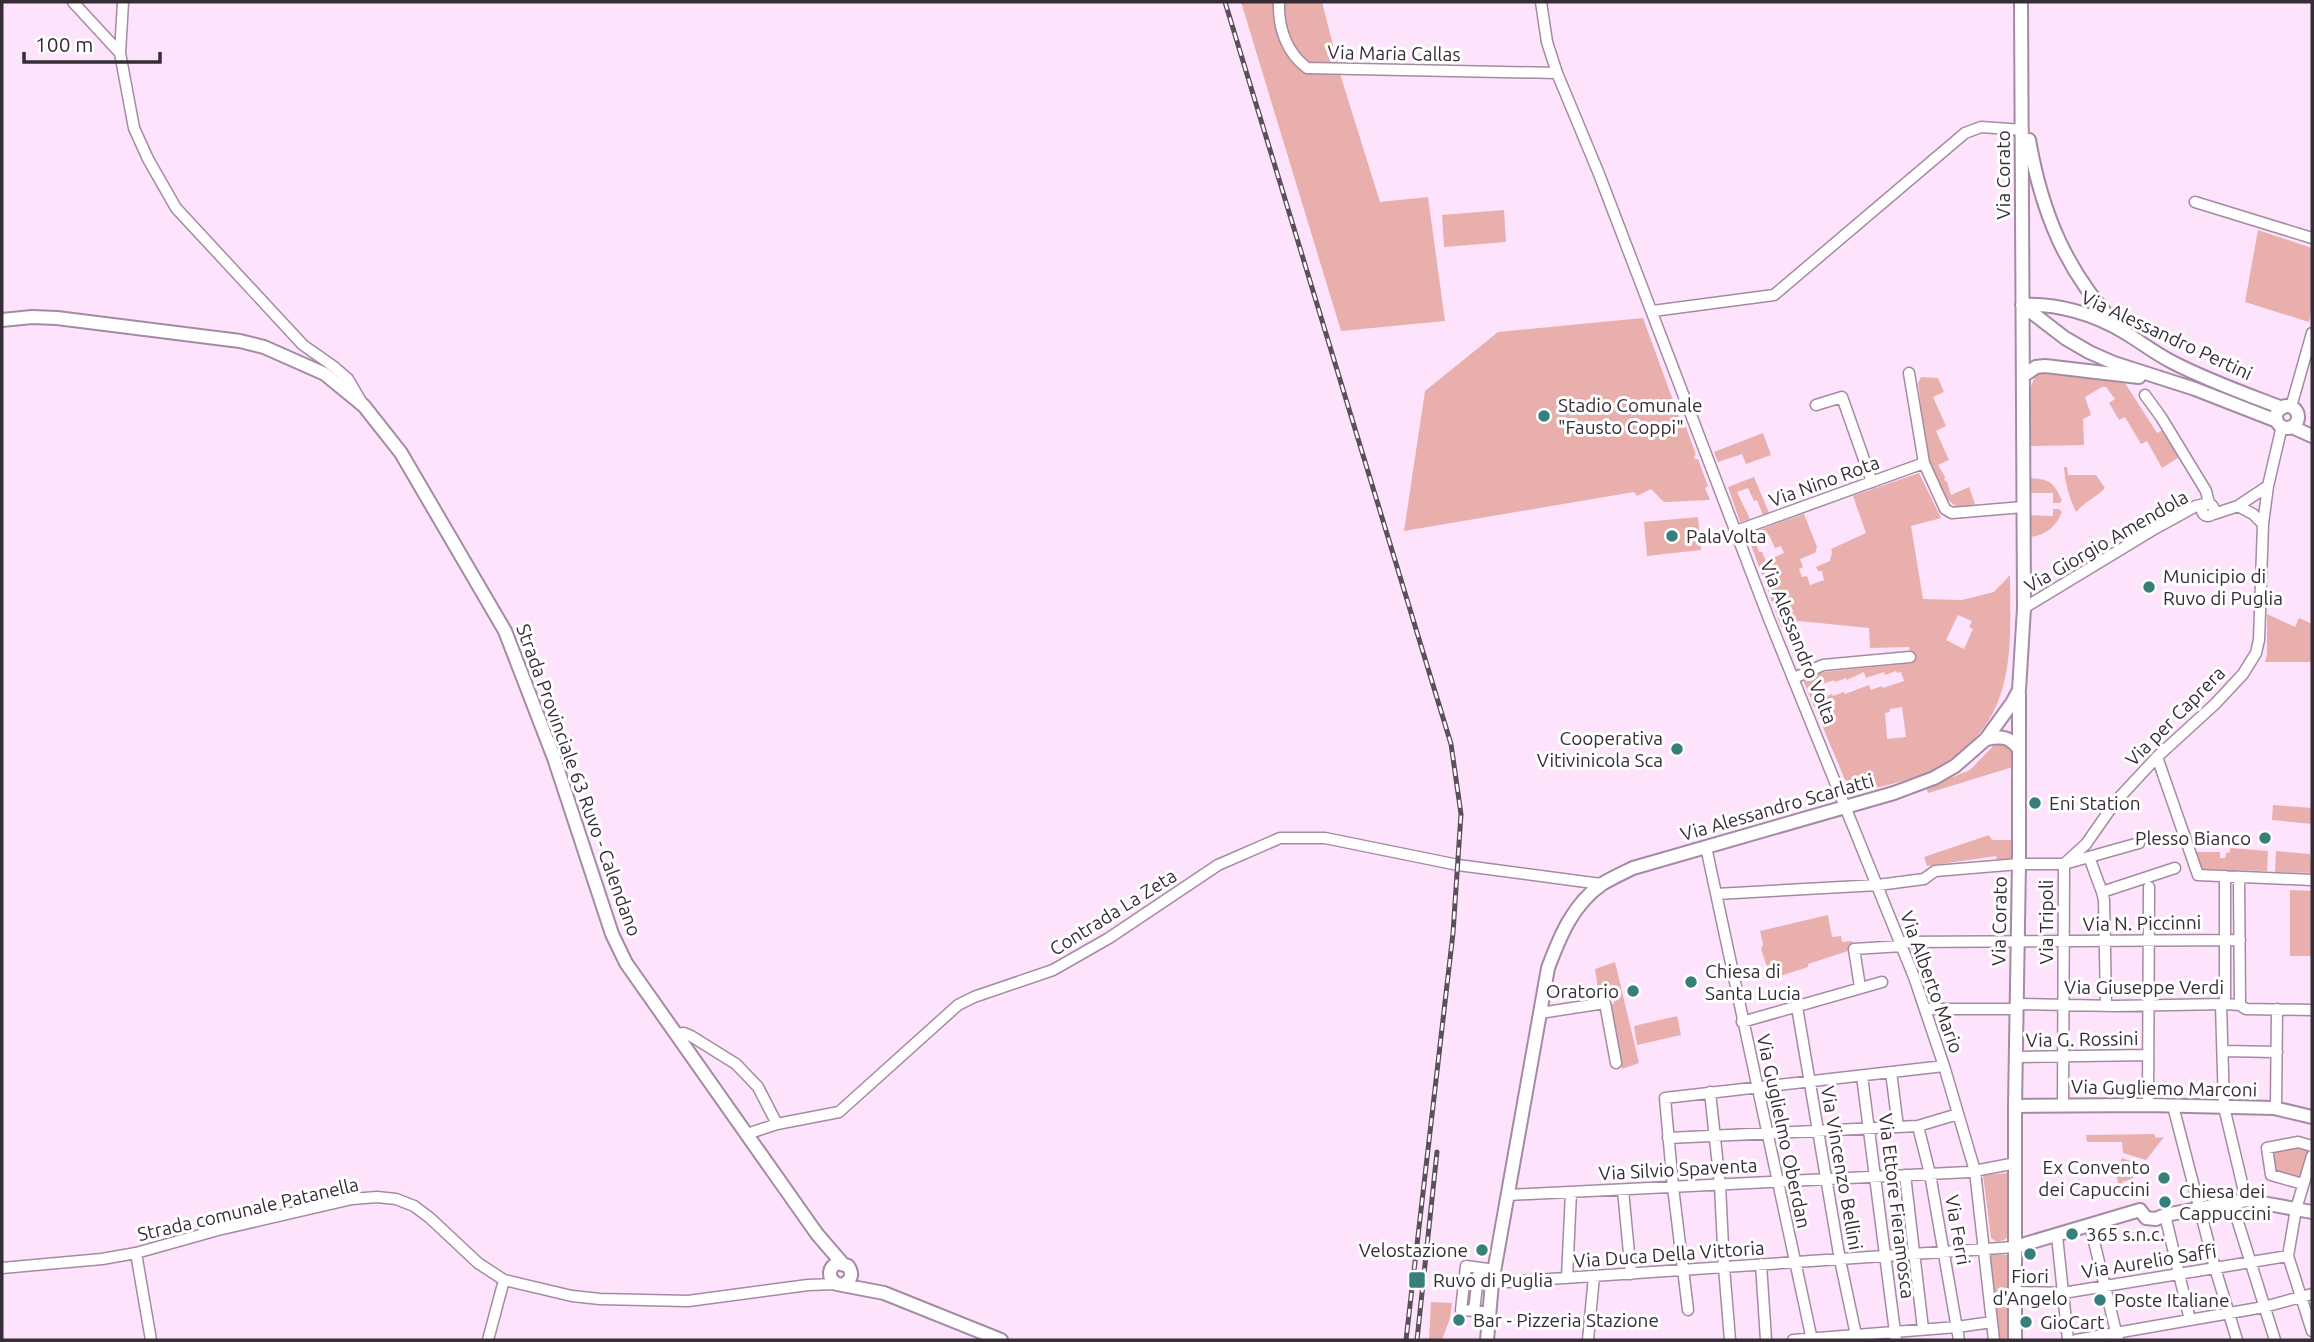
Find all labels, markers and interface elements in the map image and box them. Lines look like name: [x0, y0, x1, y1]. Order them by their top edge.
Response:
scale bar: [24, 21, 161, 65]
text: 100 m: [35, 32, 93, 56]
street label: Via Maria Callas: [1327, 41, 1461, 65]
street label: Via Corato: [1992, 130, 2014, 220]
street label: Via Alessandro Pertini: [2078, 286, 2256, 384]
place label: Stadio Comunale "Fausto Coppi": [1558, 394, 1702, 438]
marker: Stadio Comunale "Fausto Coppi": [1536, 408, 1552, 424]
street label: Via Nino Rota: [1766, 451, 1882, 511]
street label: Via Giorgio Amendola: [2020, 485, 2192, 597]
place label: PalaVolta: [1686, 525, 1766, 547]
marker: PalaVolta: [1664, 528, 1680, 544]
street label: Via Alessandro Volta: [1756, 557, 1842, 727]
place label: Municipio di Ruvo di Puglia: [2163, 565, 2283, 609]
marker: Municipio di Ruvo di Puglia: [2141, 579, 2157, 595]
street label: Strada Provinciale 63 Ruvo - Calendano: [512, 621, 646, 939]
street label: Via per Caprera: [2121, 662, 2229, 770]
place label: Cooperativa Vitivinicola Sca: [1537, 727, 1663, 771]
marker: Cooperativa Vitivinicola Sca: [1669, 741, 1685, 757]
street label: Via Alessandro Scarlatti: [1678, 769, 1876, 845]
place label: Eni Station: [2049, 792, 2141, 814]
marker: Eni Station: [2027, 795, 2043, 811]
place label: Plesso Bianco: [2135, 827, 2251, 849]
marker: Plesso Bianco: [2257, 830, 2273, 846]
street label: Contrada La Zeta: [1045, 864, 1181, 960]
street label: Via Corato: [1987, 876, 2011, 966]
street label: Via Tripoli: [2035, 880, 2057, 964]
street label: Via Alberto Mario: [1896, 908, 1968, 1056]
street label: Via N. Piccinni: [2083, 911, 2201, 935]
place label: Chiesa di Santa Lucia: [1705, 960, 1801, 1004]
marker: Chiesa di Santa Lucia: [1683, 974, 1699, 990]
street label: Via Giuseppe Verdi: [2064, 976, 2224, 998]
place label: Oratorio: [1546, 980, 1619, 1002]
marker: Oratorio: [1625, 983, 1641, 999]
street label: Via G. Rossini: [2025, 1027, 2139, 1051]
street label: Via Guglielmo Oberdan: [1753, 1032, 1815, 1230]
street label: Via Gugliemo Marconi: [2071, 1075, 2257, 1101]
street label: Via Vincenzo Bellini: [1817, 1084, 1867, 1252]
street label: Via Ettore Fieramosca: [1875, 1112, 1919, 1300]
street label: Via Silvio Spaventa: [1598, 1154, 1758, 1184]
place label: Ex Convento dei Capuccini: [2038, 1156, 2150, 1200]
marker: Ex Convento dei Capuccini: [2156, 1170, 2172, 1186]
street label: Strada comunale Patanella: [135, 1173, 361, 1245]
place label: Chiesa dei Cappuccini: [2179, 1180, 2271, 1224]
street label: Via Ferri: [1941, 1193, 1975, 1267]
marker: Chiesa dei Cappuccini: [2157, 1194, 2173, 1210]
place label: 365 s.n.c.: [2086, 1223, 2165, 1245]
marker: 365 s.n.c.: [2064, 1226, 2080, 1242]
street label: Via Duca Della Vittoria: [1573, 1236, 1765, 1272]
place label: Velostazione: [1359, 1239, 1468, 1261]
street label: Via Aurelio Saffi: [2080, 1239, 2218, 1283]
marker: Velostazione: [1474, 1242, 1490, 1258]
marker: Fiori d'Angelo: [2022, 1246, 2038, 1262]
place label: Fiori d'Angelo: [1992, 1265, 2068, 1309]
place label: Ruvo di Puglia: [1433, 1269, 1553, 1291]
marker: Ruvo di Puglia: [1407, 1270, 1427, 1290]
place label: Poste Italiane: [2114, 1289, 2230, 1311]
marker: Poste Italiane: [2092, 1292, 2108, 1308]
place label: Bar - Pizzeria Stazione: [1473, 1309, 1659, 1331]
place label: GioCart: [2040, 1311, 2105, 1333]
marker: Bar - Pizzeria Stazione: [1451, 1312, 1467, 1328]
marker: GioCart: [2018, 1314, 2034, 1330]

